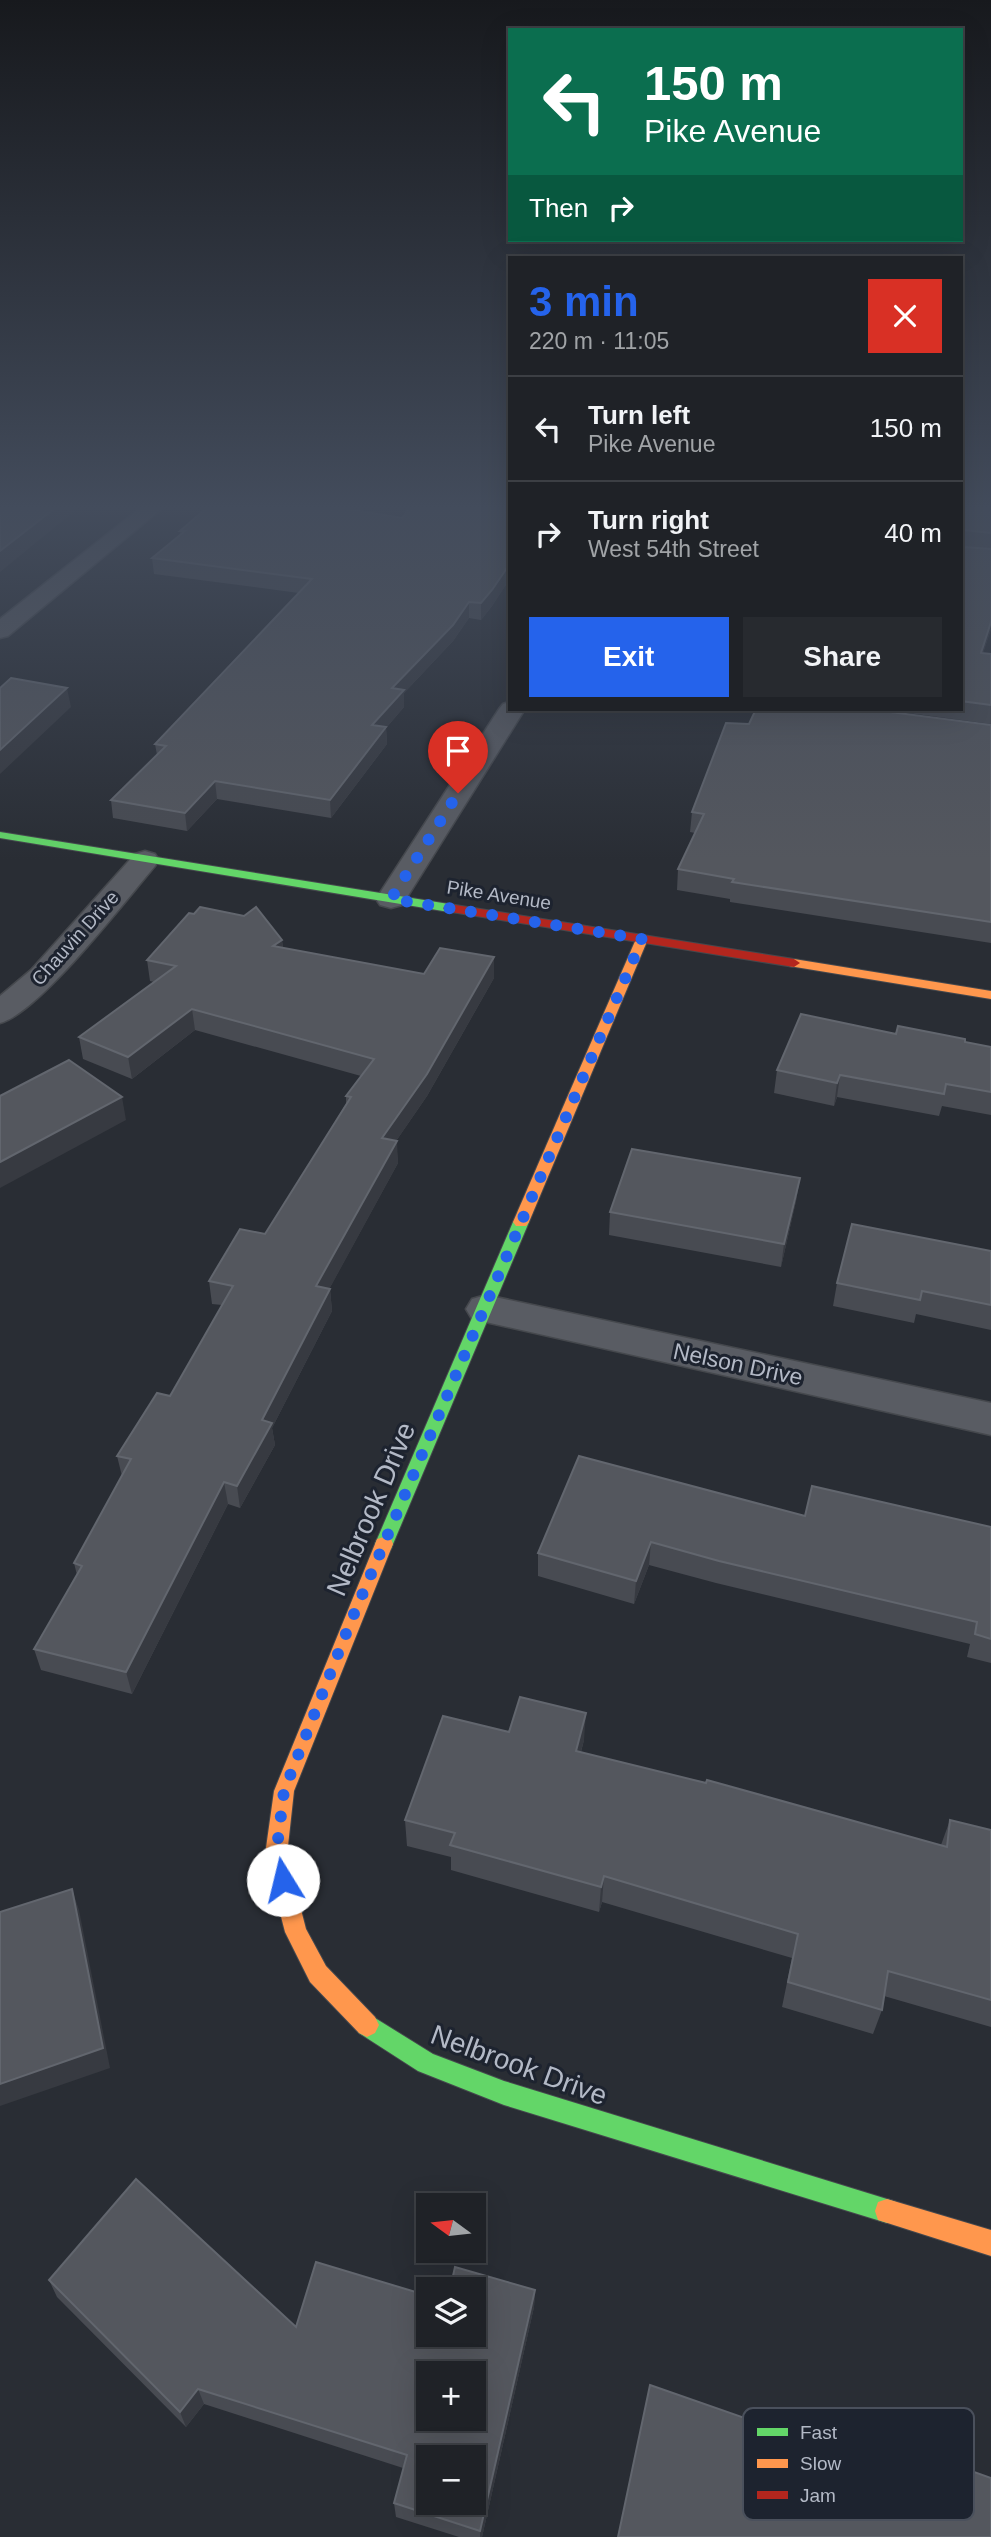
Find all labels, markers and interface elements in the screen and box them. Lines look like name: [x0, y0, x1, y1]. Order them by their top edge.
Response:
icon: left: [529, 56, 620, 147]
text: 150 m: [644, 56, 783, 110]
text: Pike Avenue: [644, 113, 821, 149]
icon: right: [602, 189, 640, 227]
text: Then: [529, 193, 588, 223]
text: 3 min: [529, 278, 639, 325]
button: close: [868, 279, 942, 353]
text: 220 m · 11:05: [529, 328, 669, 354]
text: Turn left: [588, 400, 690, 430]
icon: left: [529, 410, 567, 448]
text: 150 m: [870, 413, 942, 443]
text: Pike Avenue: [588, 431, 715, 457]
text: Turn right: [588, 505, 709, 535]
icon: right: [529, 515, 567, 553]
text: 40 m: [884, 518, 942, 548]
text: West 54th Street: [588, 536, 759, 562]
button: Exit: [529, 617, 729, 697]
button: Share: [743, 617, 942, 697]
pin: [428, 721, 488, 793]
icon: arrive: [439, 732, 477, 770]
street label: Pike Avenue: [445, 876, 553, 914]
street label: Chauvin Drive: [27, 887, 123, 989]
street label: Nelson Drive: [671, 1338, 805, 1390]
street label: Nelbrook Drive: [321, 1418, 421, 1600]
position arrow: [246, 1843, 320, 1917]
street label: Nelbrook Drive: [427, 2019, 611, 2111]
north arrow: [416, 2193, 486, 2263]
map controls: [416, 2193, 486, 2515]
button: layers: [416, 2277, 486, 2347]
button: +: [416, 2361, 486, 2431]
legend: [743, 2408, 974, 2520]
text: Fast: [800, 2422, 838, 2443]
button: −: [416, 2445, 486, 2515]
text: Slow: [800, 2453, 841, 2474]
text: Jam: [800, 2485, 836, 2506]

